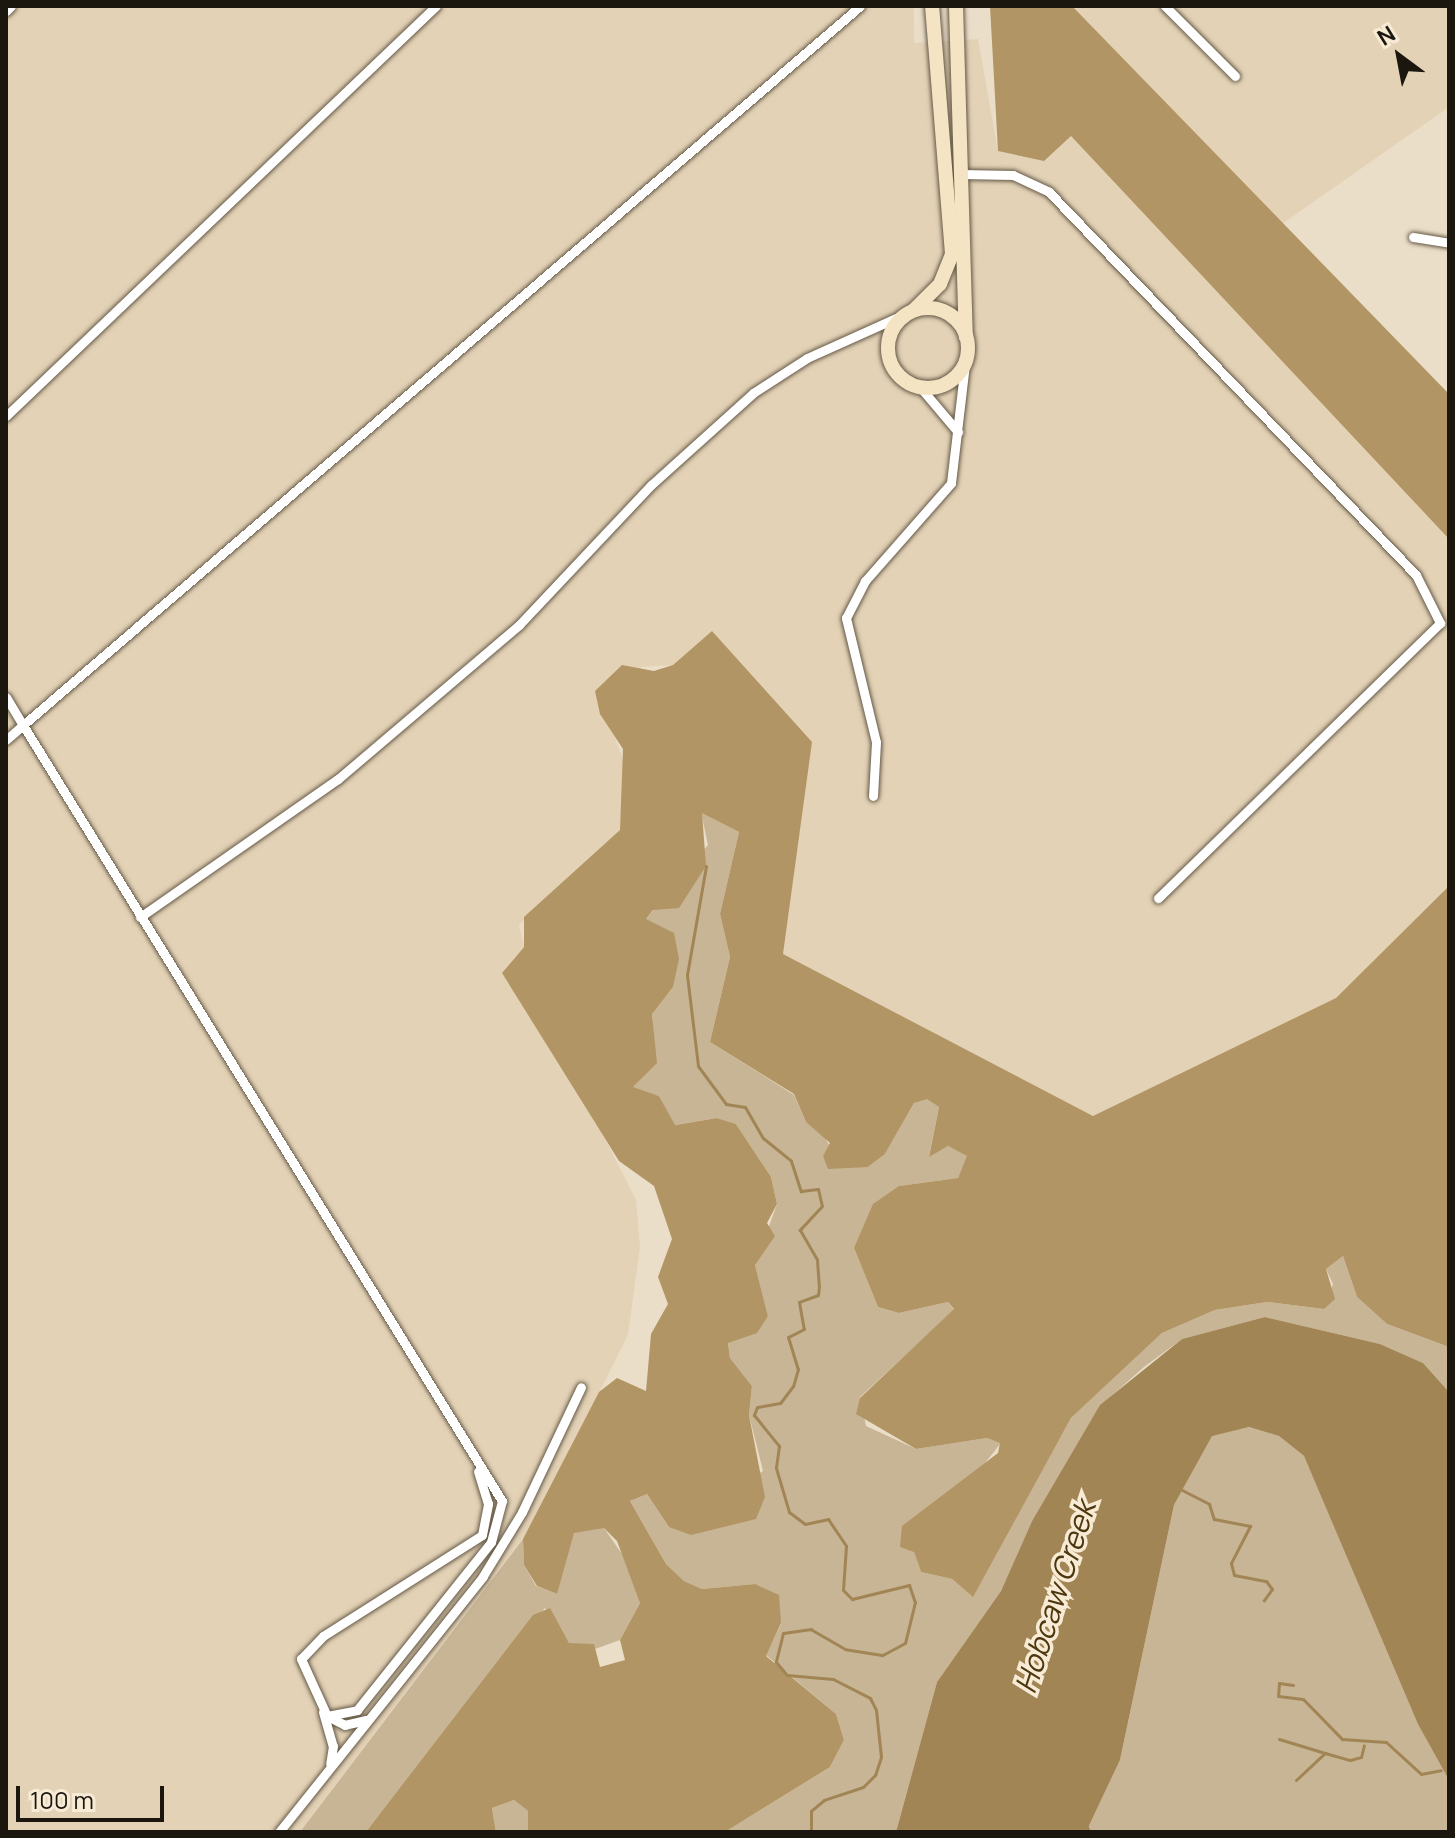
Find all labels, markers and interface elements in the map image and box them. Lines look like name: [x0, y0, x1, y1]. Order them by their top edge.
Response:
north arrow: [1359, 16, 1439, 96]
text: N: [1372, 19, 1401, 53]
water label: Hobcaw Creek: [1007, 1497, 1103, 1697]
scale bar: [20, 1770, 168, 1820]
text: 100 m: [30, 1783, 94, 1816]

